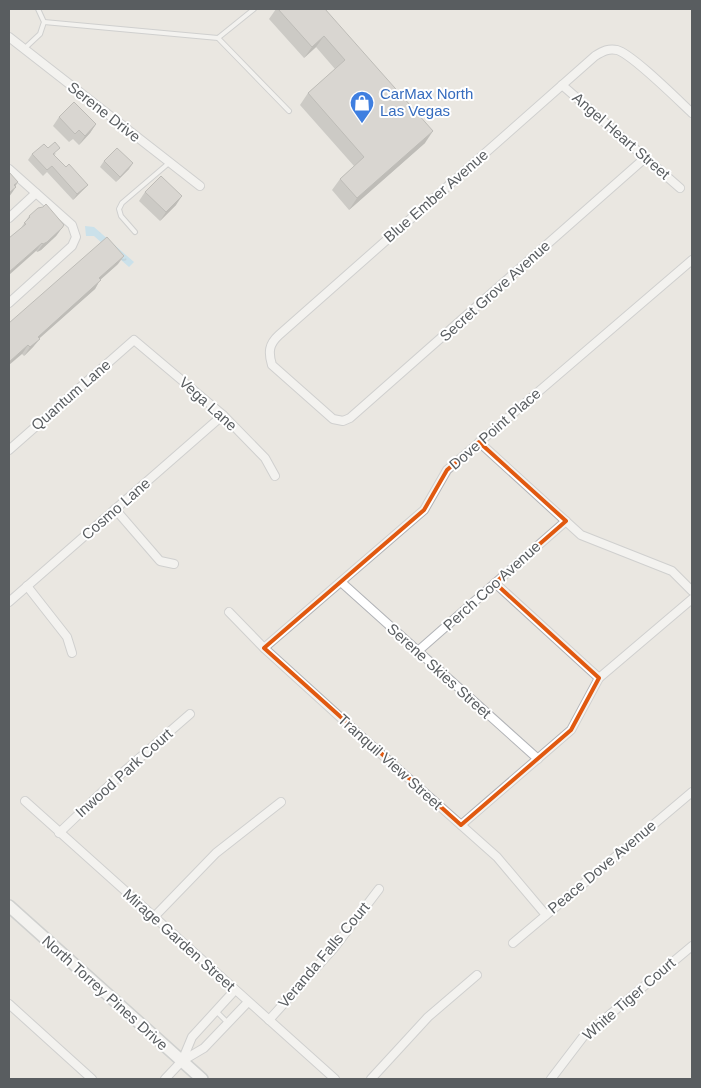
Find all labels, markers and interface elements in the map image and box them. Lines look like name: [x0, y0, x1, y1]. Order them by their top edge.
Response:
street label: Serene Drive: [65, 78, 144, 145]
place label: CarMax North Las Vegas: [380, 85, 473, 119]
street label: Angel Heart Street: [569, 89, 674, 183]
shop icon: CarMax North Las Vegas: [349, 90, 375, 124]
street label: Blue Ember Avenue: [380, 146, 491, 245]
street label: Secret Grove Avenue: [436, 237, 553, 345]
street label: Quantum Lane: [28, 356, 114, 434]
street label: Vega Lane: [176, 373, 241, 434]
street label: Dove Point Place: [446, 384, 544, 473]
street label: Cosmo Lane: [78, 474, 153, 543]
street label: Perch Coo Avenue: [440, 538, 544, 634]
street label: Serene Skies Street: [384, 620, 495, 722]
street label: Tranquil View Street: [335, 710, 447, 813]
street label: Inwood Park Court: [72, 724, 176, 821]
street label: Peace Dove Avenue: [544, 817, 659, 917]
street label: Mirage Garden Street: [120, 885, 239, 995]
street label: Veranda Falls Court: [274, 898, 373, 1011]
street label: North Torrey Pines Drive: [39, 932, 172, 1054]
street label: White Tiger Court: [579, 953, 679, 1043]

